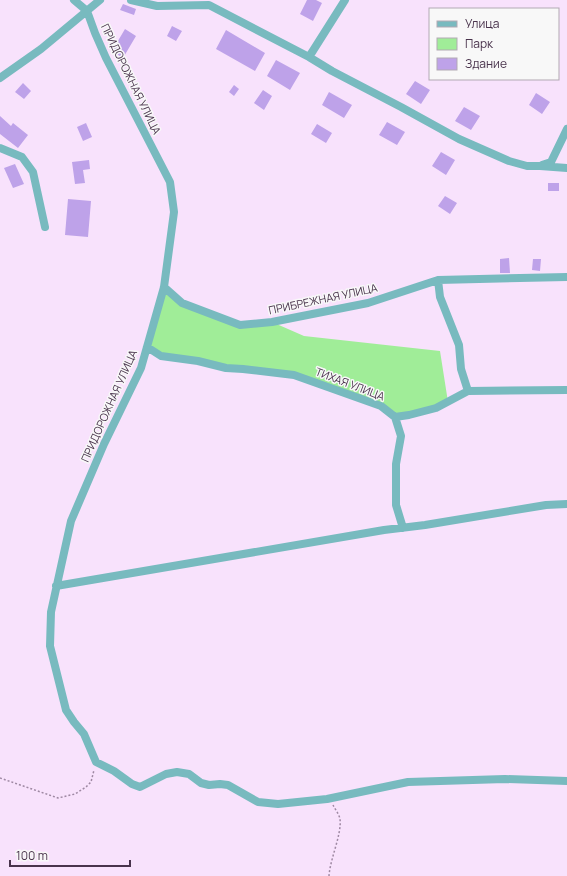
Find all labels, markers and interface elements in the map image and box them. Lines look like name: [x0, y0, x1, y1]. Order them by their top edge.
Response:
legend: [429, 8, 559, 80]
text: Улица: [465, 15, 499, 32]
street label: ПРИДОРОЖНАЯ УЛИЦА: [98, 21, 165, 137]
text: Парк: [465, 35, 494, 52]
text: Здание: [465, 55, 507, 72]
street label: ПРИБРЕЖНАЯ УЛИЦА: [267, 280, 379, 317]
street label: ПРИДОРОЖНАЯ УЛИЦА: [77, 347, 140, 464]
street label: ТИХАЯ УЛИЦА: [313, 363, 387, 404]
scale bar: [10, 842, 130, 868]
text: 100 m: [16, 847, 48, 864]

